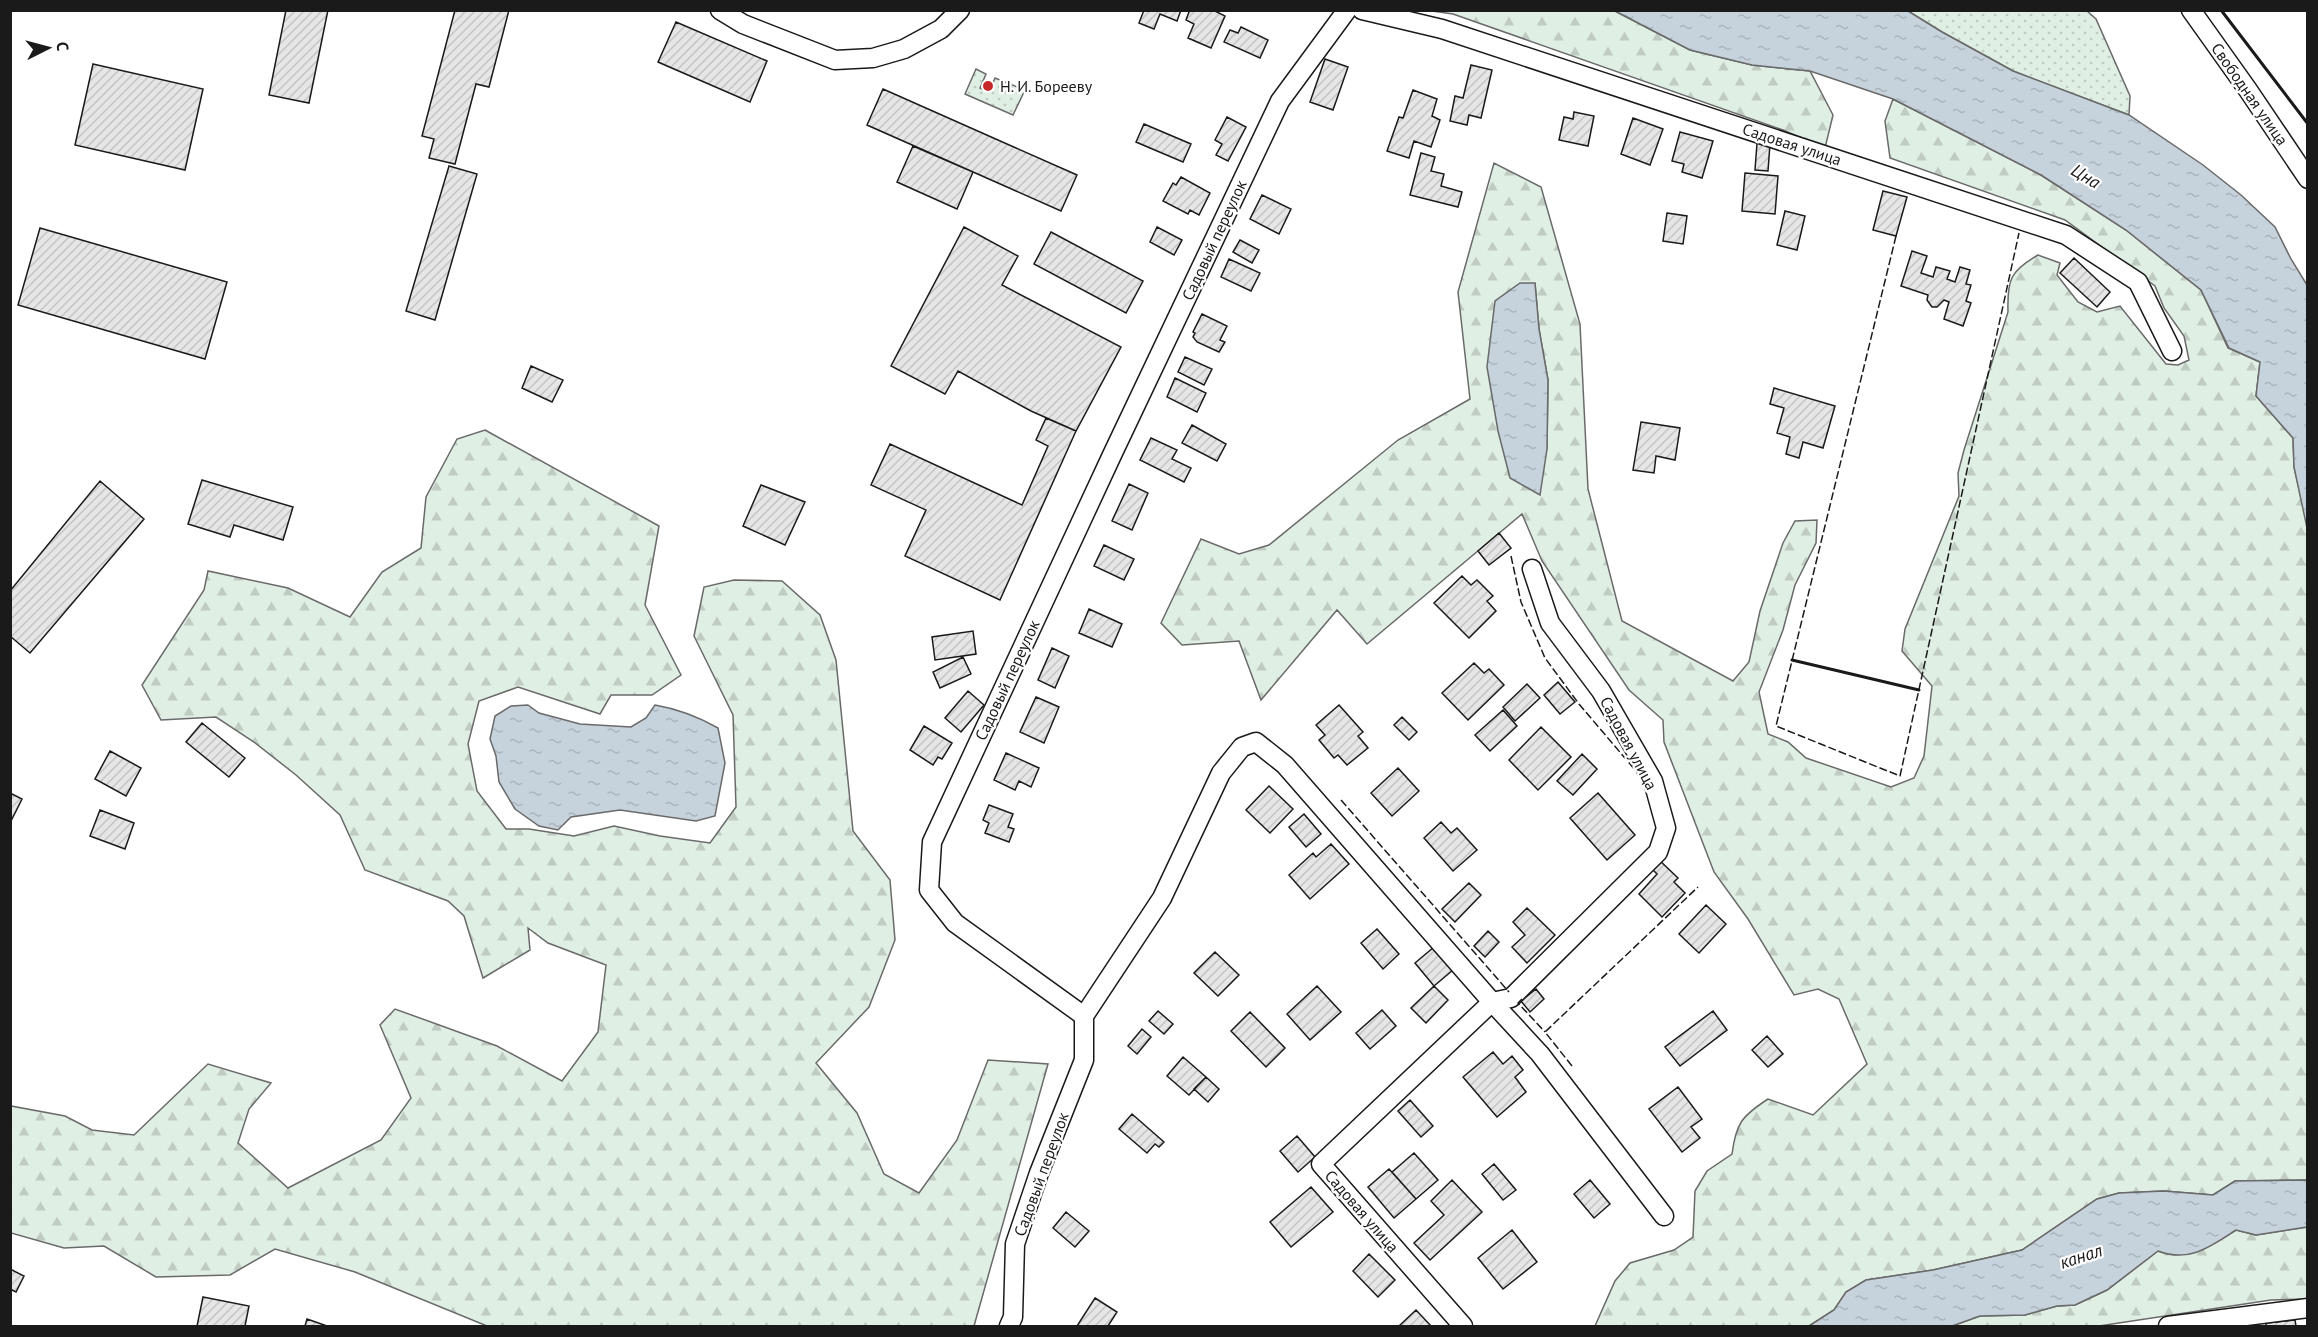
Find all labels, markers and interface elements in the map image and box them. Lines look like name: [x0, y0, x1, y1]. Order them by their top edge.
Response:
north arrow: [18, 18, 78, 78]
street label: Свободная улица: [2207, 39, 2293, 149]
text: С: [53, 41, 73, 52]
place label: Н. И. Борееву: [1000, 76, 1093, 96]
marker: Н. И. Борееву: [981, 79, 995, 93]
street label: Садовая улица: [1740, 119, 1844, 169]
water label: Цна: [2067, 158, 2105, 194]
street label: Садовый переулок: [1177, 176, 1251, 303]
street label: Садовый переулок: [970, 616, 1044, 743]
street label: Садовая улица: [1596, 693, 1662, 793]
street label: Садовый переулок: [1009, 1109, 1073, 1239]
street label: Садовая улица: [1321, 1166, 1403, 1256]
water label: канал: [2057, 1238, 2105, 1274]

